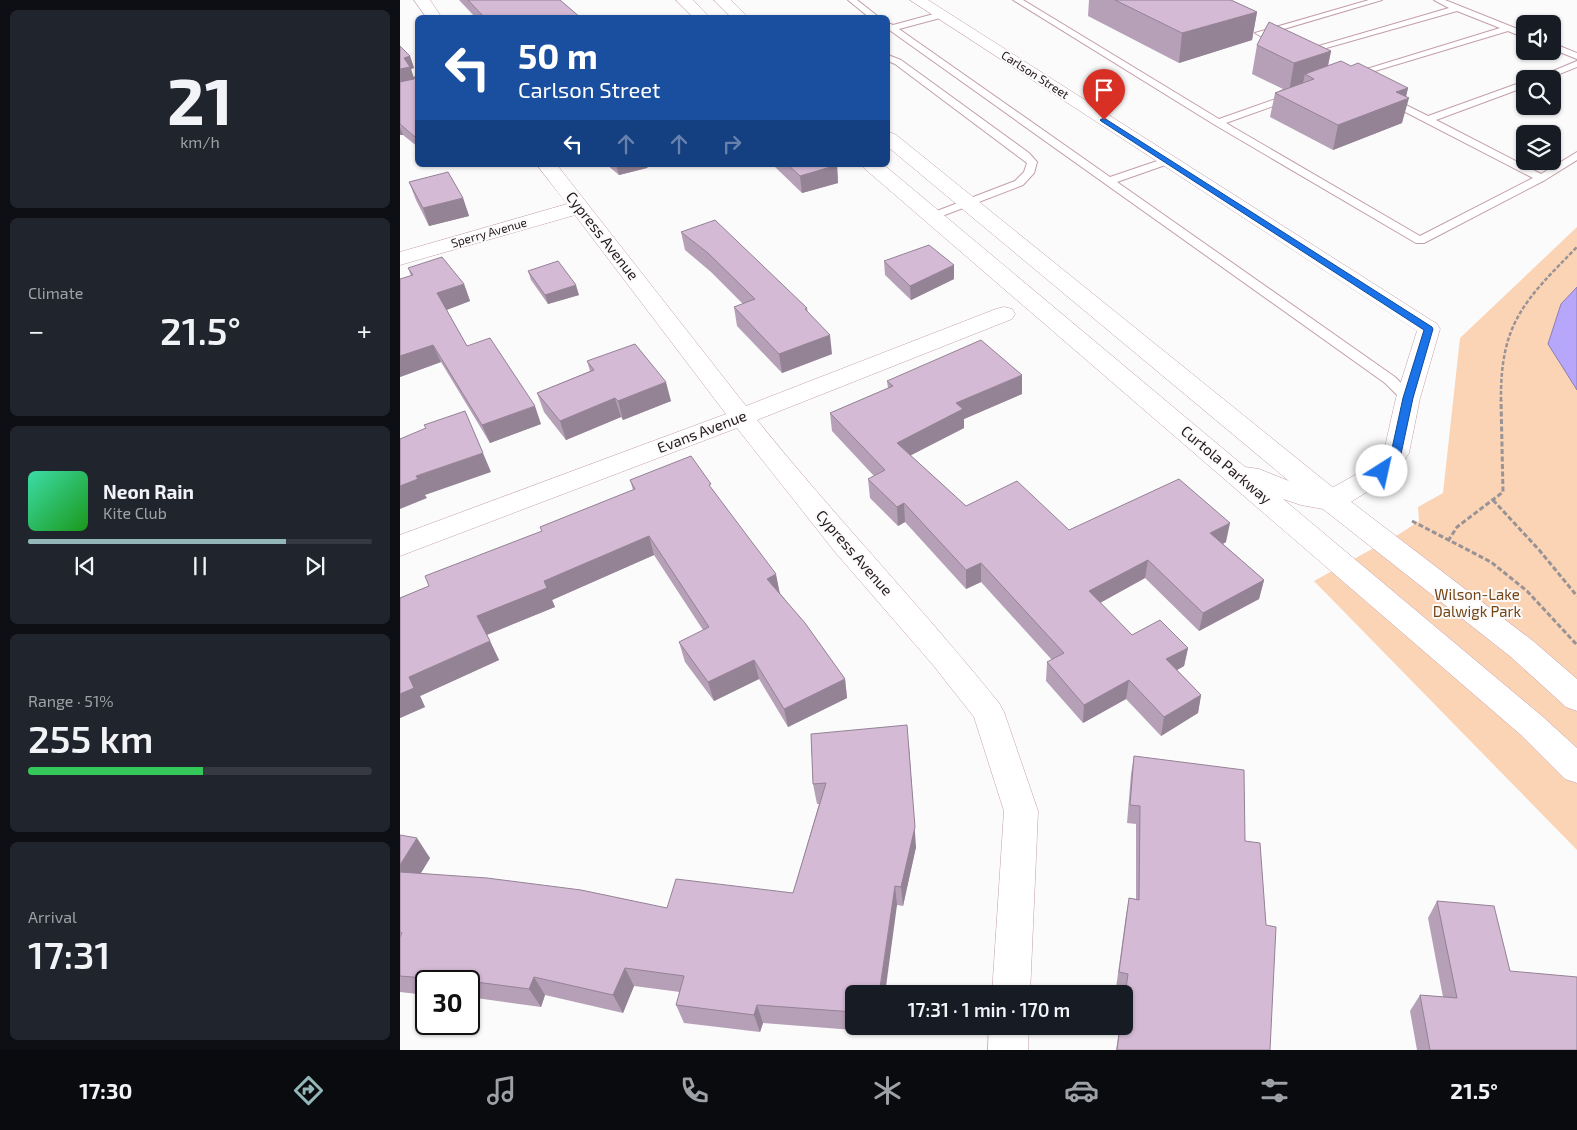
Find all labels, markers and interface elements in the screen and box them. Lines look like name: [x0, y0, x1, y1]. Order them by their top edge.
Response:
map controls: [1516, 15, 1561, 170]
button: sound: [1516, 15, 1561, 60]
text: 50 m: [518, 34, 598, 76]
icon: left: [435, 35, 500, 100]
street label: Carlson Street: [999, 47, 1072, 101]
text: 21: [167, 60, 233, 138]
pin: [1083, 69, 1125, 120]
button: search: [1516, 70, 1561, 115]
text: Carlson Street: [518, 76, 660, 102]
icon: arrive: [1090, 76, 1118, 104]
button: layers: [1516, 125, 1561, 170]
icon: left: [559, 130, 587, 158]
icon: ahead: [612, 130, 640, 158]
icon: ahead: [665, 130, 693, 158]
icon: right: [718, 130, 746, 158]
text: km/h: [180, 132, 220, 151]
street label: Cypress Avenue: [563, 188, 643, 283]
street label: Sperry Avenue: [449, 214, 528, 250]
text: Climate: [28, 283, 83, 302]
text: 21.5°: [160, 307, 241, 353]
text: −: [28, 313, 44, 347]
text: +: [357, 313, 372, 347]
street label: Evans Avenue: [654, 406, 749, 456]
street label: Curtola Parkway: [1178, 421, 1276, 507]
position arrow: [1355, 444, 1407, 496]
text: Neon Rain: [103, 480, 194, 503]
text: Kite Club: [103, 503, 167, 522]
street label: Cypress Avenue: [813, 506, 897, 599]
icon: previous: [71, 552, 99, 580]
icon: pause: [186, 552, 214, 580]
icon: next: [301, 552, 329, 580]
park label: Wilson-Lake Dalwigk Park: [1433, 585, 1522, 620]
text: Range · 51%: [28, 691, 114, 710]
text: 255 km: [28, 715, 153, 761]
text: Arrival: [28, 907, 77, 926]
text: 17:31: [28, 931, 110, 977]
speed limit sign: 30: [415, 970, 480, 1035]
text: 17:31 · 1 min · 170 m: [908, 998, 1070, 1021]
icon: directions: [291, 1073, 326, 1108]
icon: music: [484, 1073, 519, 1108]
icon: phone: [677, 1073, 712, 1108]
icon: climate: [870, 1073, 905, 1108]
icon: car: [1064, 1073, 1099, 1108]
icon: filters: [1257, 1073, 1292, 1108]
text: 17:30: [79, 1077, 132, 1103]
text: 21.5°: [1450, 1077, 1498, 1103]

